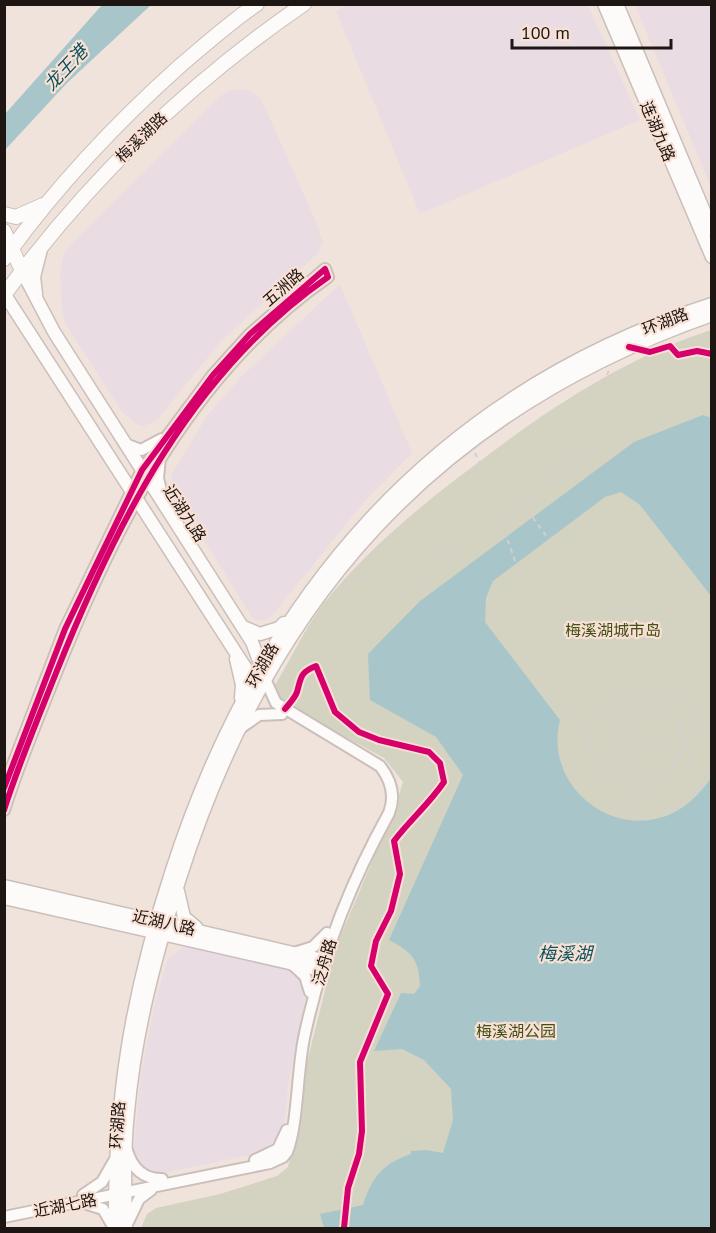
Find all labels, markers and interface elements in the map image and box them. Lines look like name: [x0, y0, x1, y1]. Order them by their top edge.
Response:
scale bar: [512, 12, 671, 50]
text: 100 m: [521, 21, 570, 44]
water label: 龙王港: [39, 38, 95, 95]
street label: 连湖九路: [636, 98, 680, 164]
street label: 梅溪湖路: [111, 108, 171, 166]
street label: 五洲路: [258, 264, 308, 310]
street label: 环湖路: [639, 303, 691, 339]
street label: 近湖九路: [159, 481, 211, 545]
park label: 梅溪湖城市岛: [565, 620, 661, 640]
street label: 环湖路: [242, 639, 282, 691]
street label: 近湖八路: [131, 905, 197, 939]
street label: 泛舟路: [308, 936, 340, 988]
water label: 梅溪湖: [538, 942, 595, 965]
park label: 梅溪湖公园: [476, 1021, 556, 1041]
street label: 环湖路: [105, 1100, 129, 1150]
street label: 近湖七路: [32, 1189, 98, 1221]

